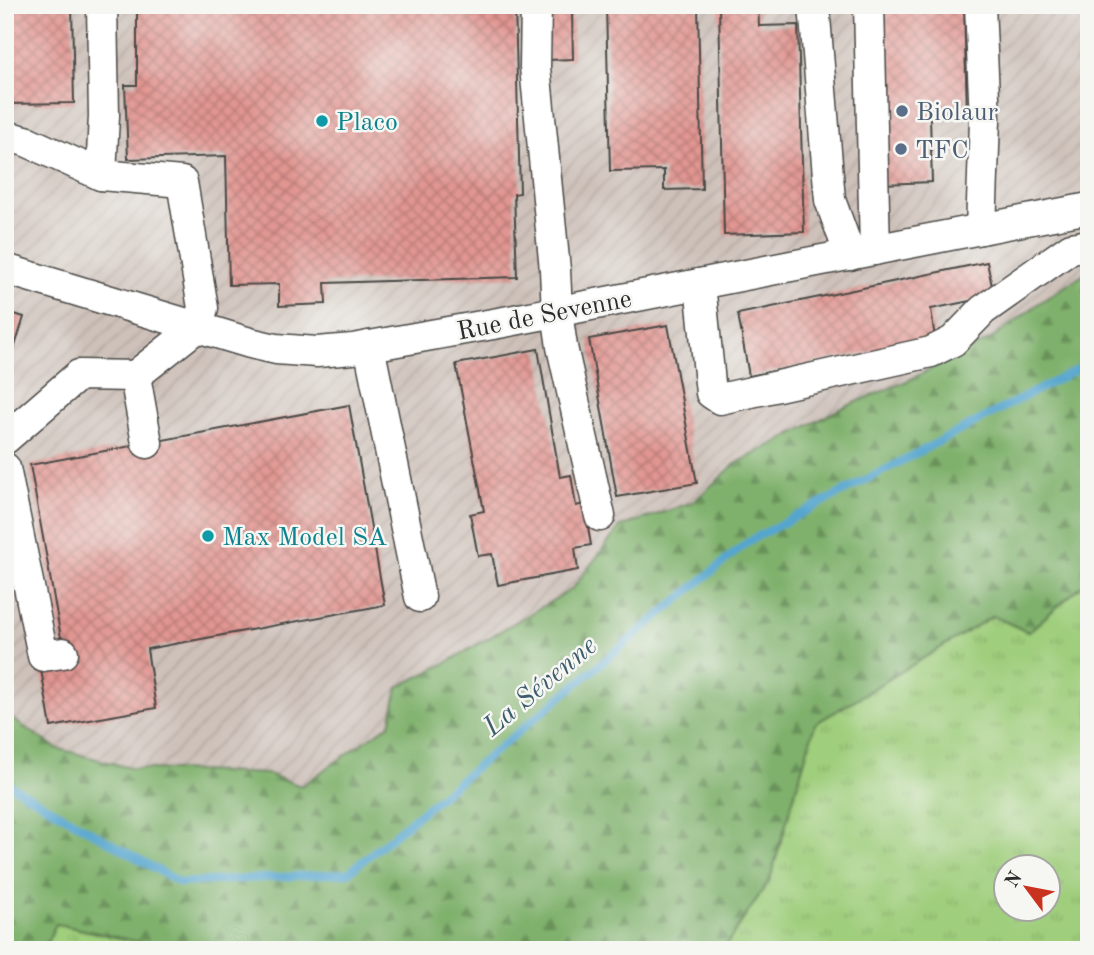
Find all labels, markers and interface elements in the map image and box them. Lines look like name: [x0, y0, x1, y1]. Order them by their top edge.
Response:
place label: Biolaur: [916, 100, 999, 126]
marker: Biolaur: [894, 103, 910, 119]
place label: Placo: [336, 110, 398, 136]
marker: Placo: [314, 113, 330, 129]
place label: TFC: [915, 138, 969, 164]
marker: TFC: [893, 141, 909, 157]
street label: Rue de Sevenne: [455, 286, 634, 346]
place label: Max Model SA: [222, 525, 387, 551]
marker: Max Model SA: [200, 528, 216, 544]
water label: La Sévenne: [478, 632, 603, 743]
north arrow: [992, 853, 1062, 923]
text: N: [1003, 869, 1027, 892]

